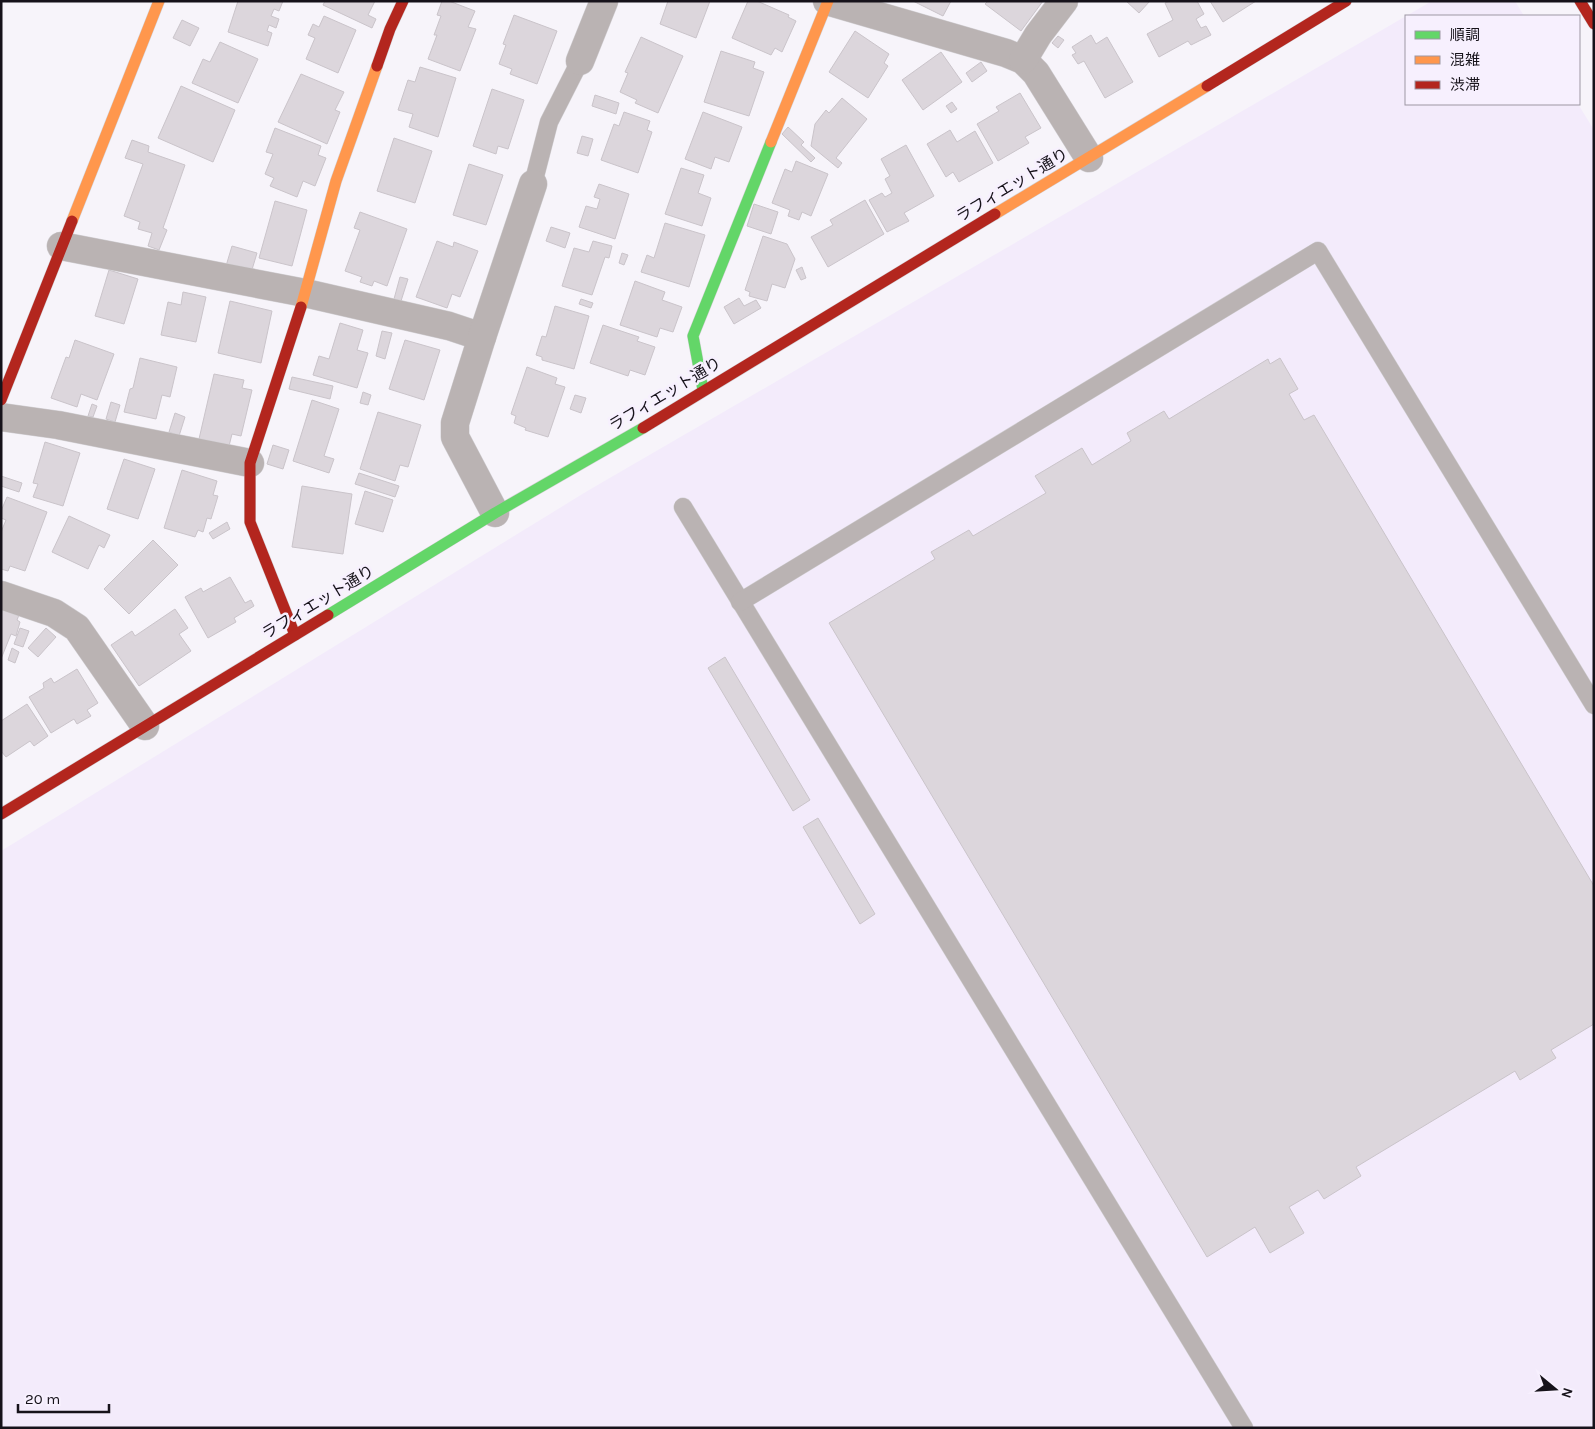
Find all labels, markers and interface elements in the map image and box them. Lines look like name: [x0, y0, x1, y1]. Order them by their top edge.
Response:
legend: [1405, 15, 1580, 105]
text: 順調: [1450, 26, 1480, 44]
text: 混雑: [1450, 51, 1480, 69]
text: 渋滞: [1450, 76, 1480, 94]
street label: ラフィエット通り: [952, 144, 1072, 226]
street label: ラフィエット通り: [605, 353, 725, 435]
street label: ラフィエット通り: [258, 561, 378, 643]
north arrow: [1530, 1364, 1580, 1414]
scale bar: [18, 1382, 109, 1414]
text: N: [1557, 1385, 1577, 1400]
text: 20 m: [25, 1390, 60, 1408]

